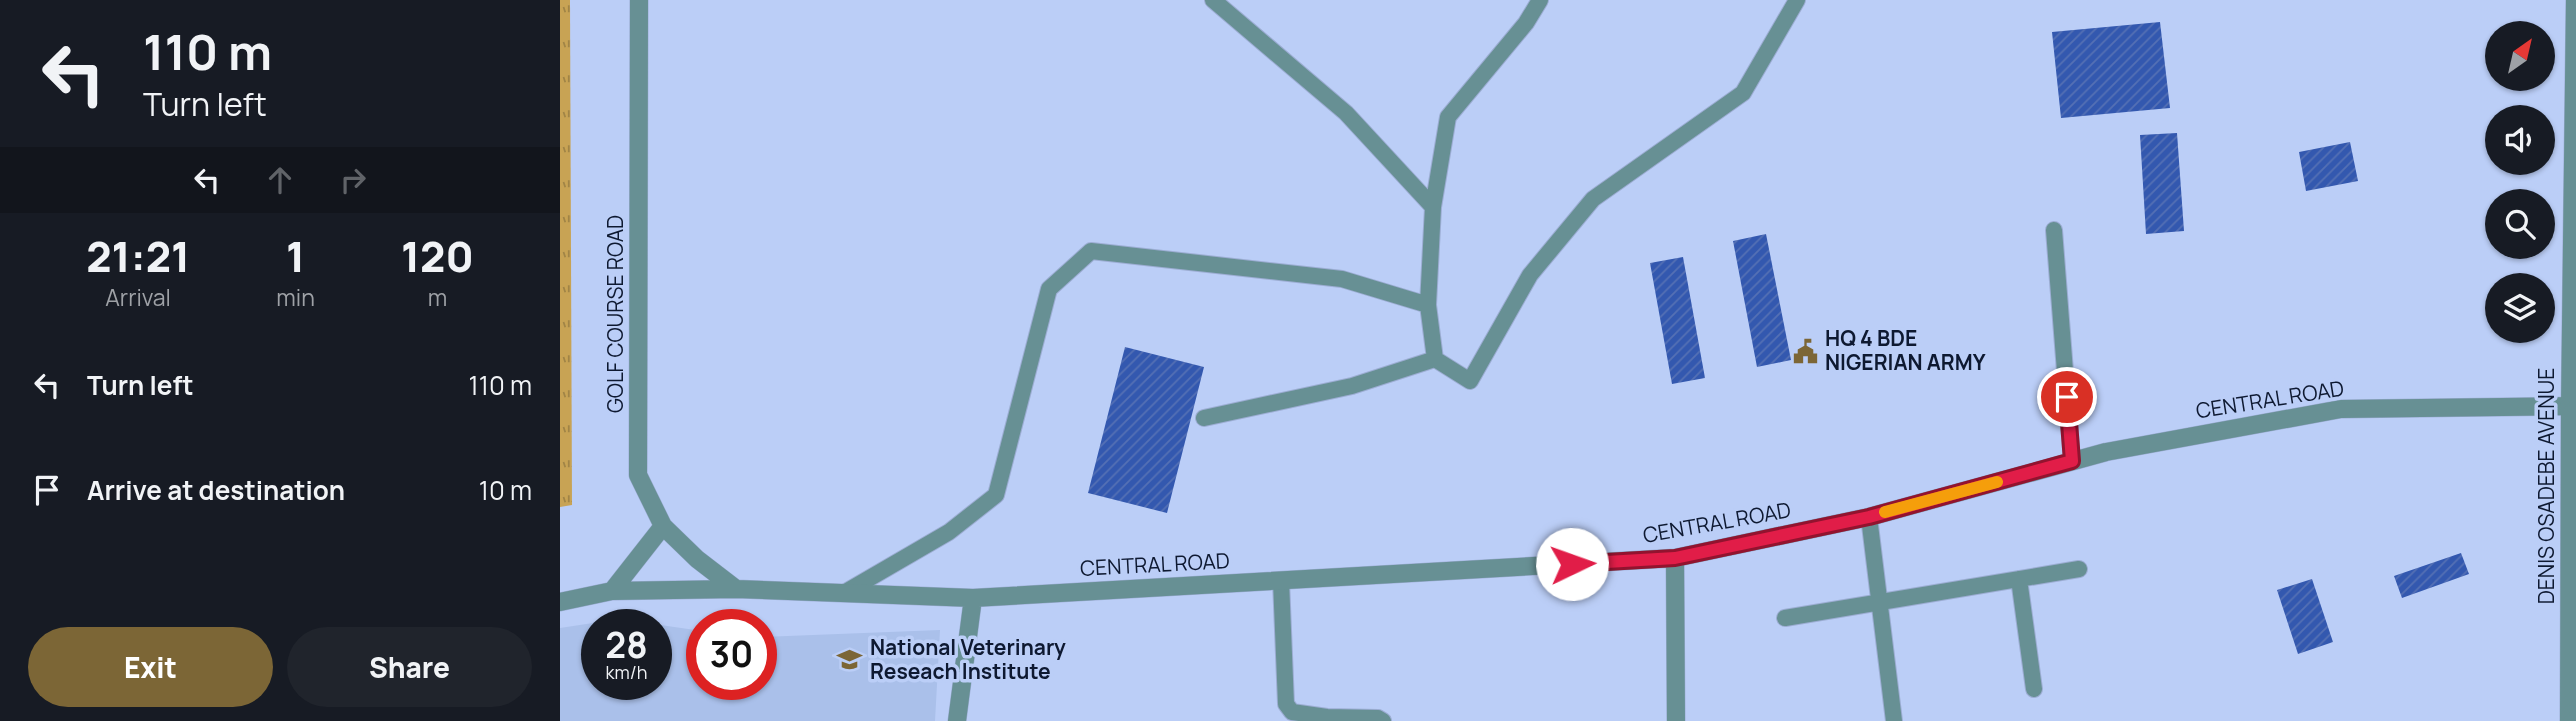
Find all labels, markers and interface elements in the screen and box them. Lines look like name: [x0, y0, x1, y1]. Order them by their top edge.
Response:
text: 110 m: [143, 18, 272, 85]
north arrow: [2485, 21, 2555, 91]
map controls: [2485, 21, 2555, 343]
icon: left: [28, 28, 119, 119]
text: Turn left: [143, 82, 267, 126]
button: sound: [2485, 105, 2555, 175]
icon: left: [188, 161, 226, 199]
icon: ahead: [261, 161, 299, 199]
icon: right: [334, 161, 372, 199]
button: search: [2485, 189, 2555, 259]
street label: GOLF COURSE ROAD: [601, 215, 629, 413]
text: 21:21: [86, 227, 190, 285]
text: 1: [286, 227, 305, 285]
text: 120: [401, 227, 474, 285]
button: layers: [2485, 273, 2555, 343]
text: Arrival: [105, 281, 171, 313]
text: min: [276, 281, 315, 313]
text: m: [428, 281, 447, 313]
place label: HQ 4 BDE NIGERIAN ARMY: [1825, 324, 1986, 376]
public building icon: HQ 4 BDE NIGERIAN ARMY: [1791, 337, 1819, 365]
icon: left: [28, 366, 66, 404]
text: Turn left: [87, 367, 194, 403]
text: 110 m: [469, 367, 532, 403]
pin: [2037, 367, 2097, 427]
street label: DENIS OSADEBE AVENUE: [2532, 368, 2560, 604]
street label: CENTRAL ROAD: [2194, 373, 2346, 425]
icon: arrive: [2048, 378, 2086, 416]
icon: arrive: [28, 471, 66, 509]
text: Arrive at destination: [87, 472, 345, 508]
text: 10 m: [479, 472, 532, 508]
street label: CENTRAL ROAD: [1641, 495, 1793, 549]
position arrow: [1535, 527, 1609, 601]
street label: CENTRAL ROAD: [1079, 546, 1230, 582]
speed limit sign: 30: [686, 609, 777, 700]
text: 28: [605, 621, 648, 669]
button: Exit: [28, 627, 273, 707]
button: Share: [287, 627, 532, 707]
place label: National Veterinary Reseach Institute: [870, 633, 1066, 685]
school or university icon: National Veterinary Reseach Institute: [836, 646, 864, 674]
text: km/h: [606, 660, 647, 684]

